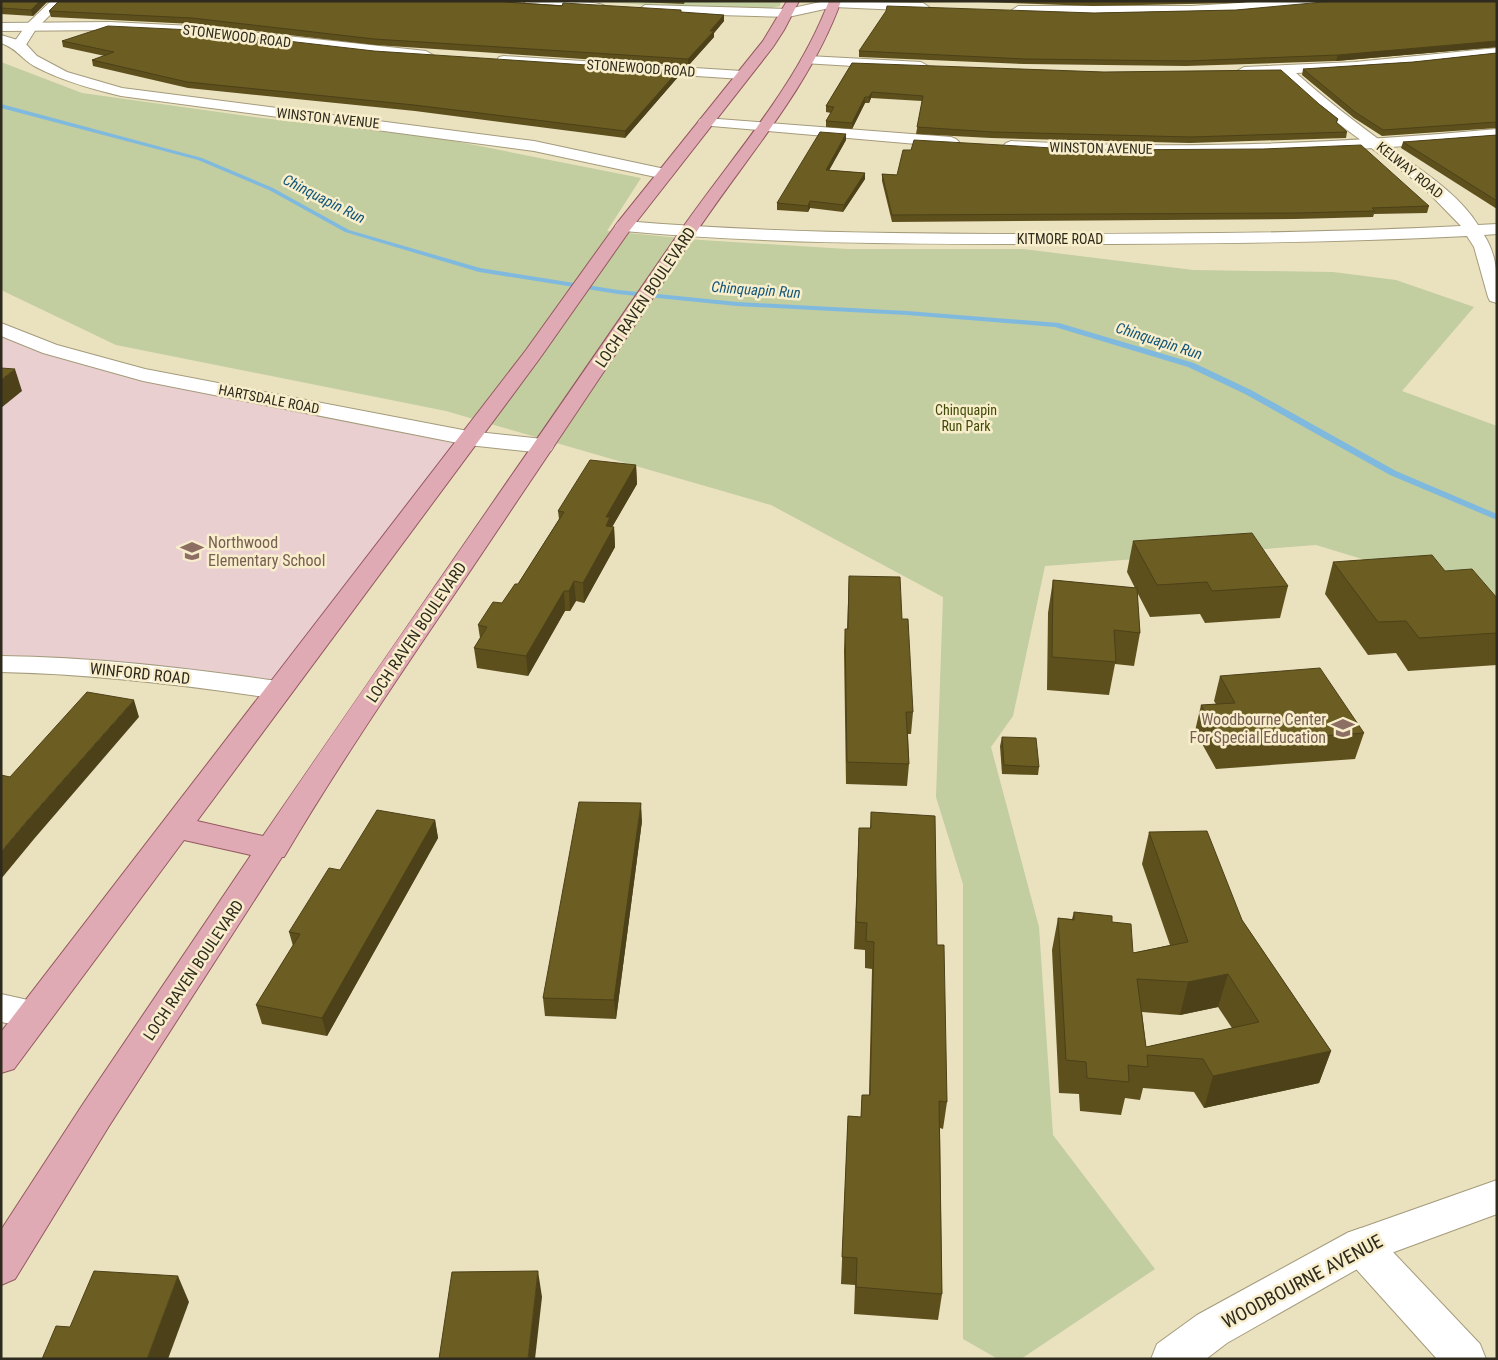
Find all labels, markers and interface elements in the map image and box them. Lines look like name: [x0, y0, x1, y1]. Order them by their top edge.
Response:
street label: STONEWOOD ROAD: [182, 21, 292, 51]
street label: STONEWOOD ROAD: [586, 56, 696, 80]
street label: WINSTON AVENUE: [276, 105, 380, 131]
street label: KELWAY ROAD: [1374, 138, 1446, 202]
street label: WINSTON AVENUE: [1049, 139, 1153, 157]
water label: Chinquapin Run: [280, 171, 368, 227]
street label: LOCH RAVEN BOULEVARD: [591, 224, 699, 371]
street label: KITMORE ROAD: [1017, 231, 1103, 247]
water label: Chinquapin Run: [711, 278, 801, 302]
water label: Chinquapin Run: [1114, 319, 1204, 363]
street label: HARTSDALE ROAD: [217, 381, 321, 417]
park label: Chinquapin Run Park: [935, 402, 997, 434]
place label: Northwood Elementary School: [208, 533, 325, 570]
school or university icon: Northwood Elementary School: [179, 538, 205, 564]
street label: LOCH RAVEN BOULEVARD: [362, 559, 470, 706]
street label: WINFORD ROAD: [89, 659, 191, 688]
place label: Woodbourne Center For Special Education: [1189, 710, 1326, 747]
school or university icon: Woodbourne Center For Special Education: [1330, 715, 1356, 741]
street label: LOCH RAVEN BOULEVARD: [139, 897, 247, 1044]
street label: WOODBOURNE AVENUE: [1218, 1229, 1386, 1333]

